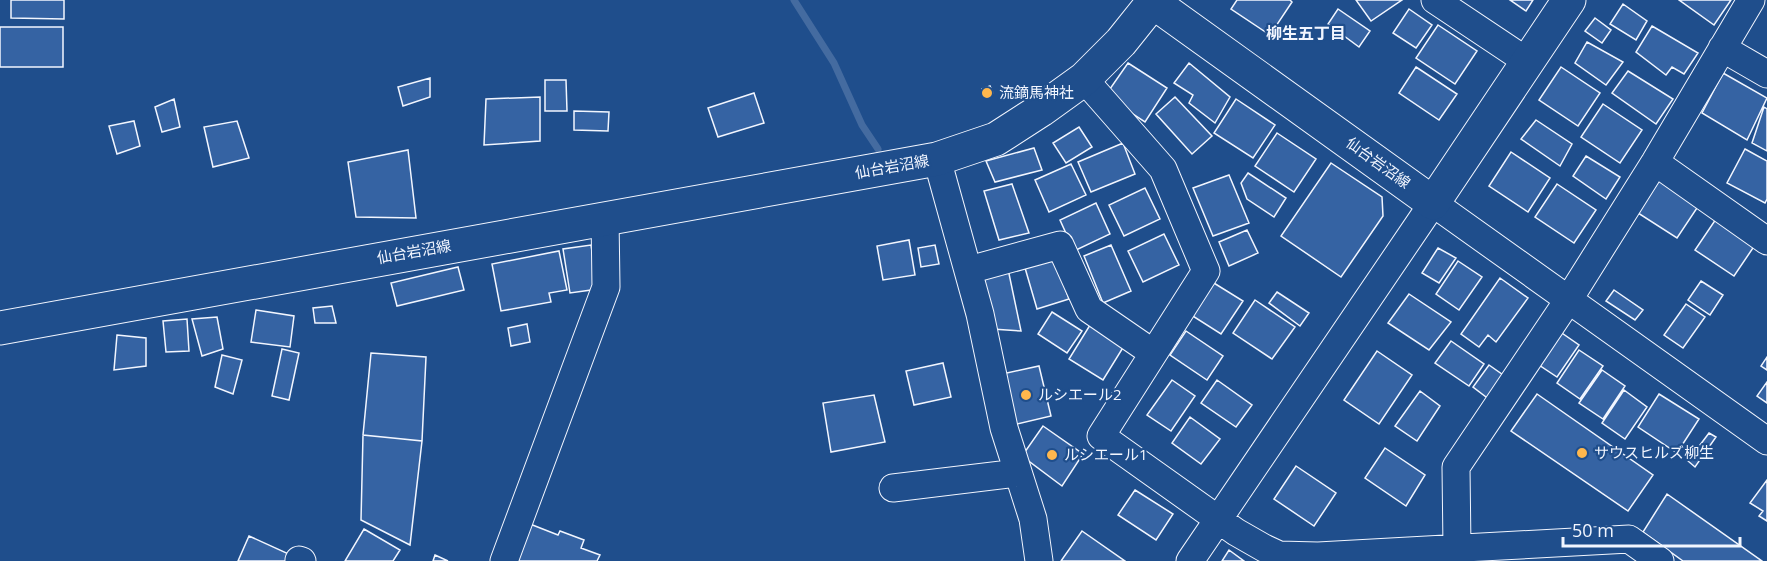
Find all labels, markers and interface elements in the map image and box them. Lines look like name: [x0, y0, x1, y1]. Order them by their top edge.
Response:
district label: 柳生五丁目: [1266, 22, 1346, 44]
place label: 流鏑馬神社: [999, 82, 1074, 102]
marker: 流鏑馬神社: [980, 86, 994, 100]
street label: 仙台岩沼線: [1342, 132, 1415, 192]
street label: 仙台岩沼線: [853, 150, 931, 182]
street label: 仙台岩沼線: [375, 235, 453, 267]
place label: ルシエール2: [1038, 384, 1122, 404]
marker: ルシエール2: [1019, 388, 1033, 402]
place label: サウスヒルズ柳生: [1594, 442, 1714, 462]
place label: ルシエール1: [1064, 444, 1148, 464]
marker: サウスヒルズ柳生: [1575, 446, 1589, 460]
marker: ルシエール1: [1045, 448, 1059, 462]
scale bar: [1563, 510, 1740, 548]
text: 50 m: [1572, 518, 1614, 542]

